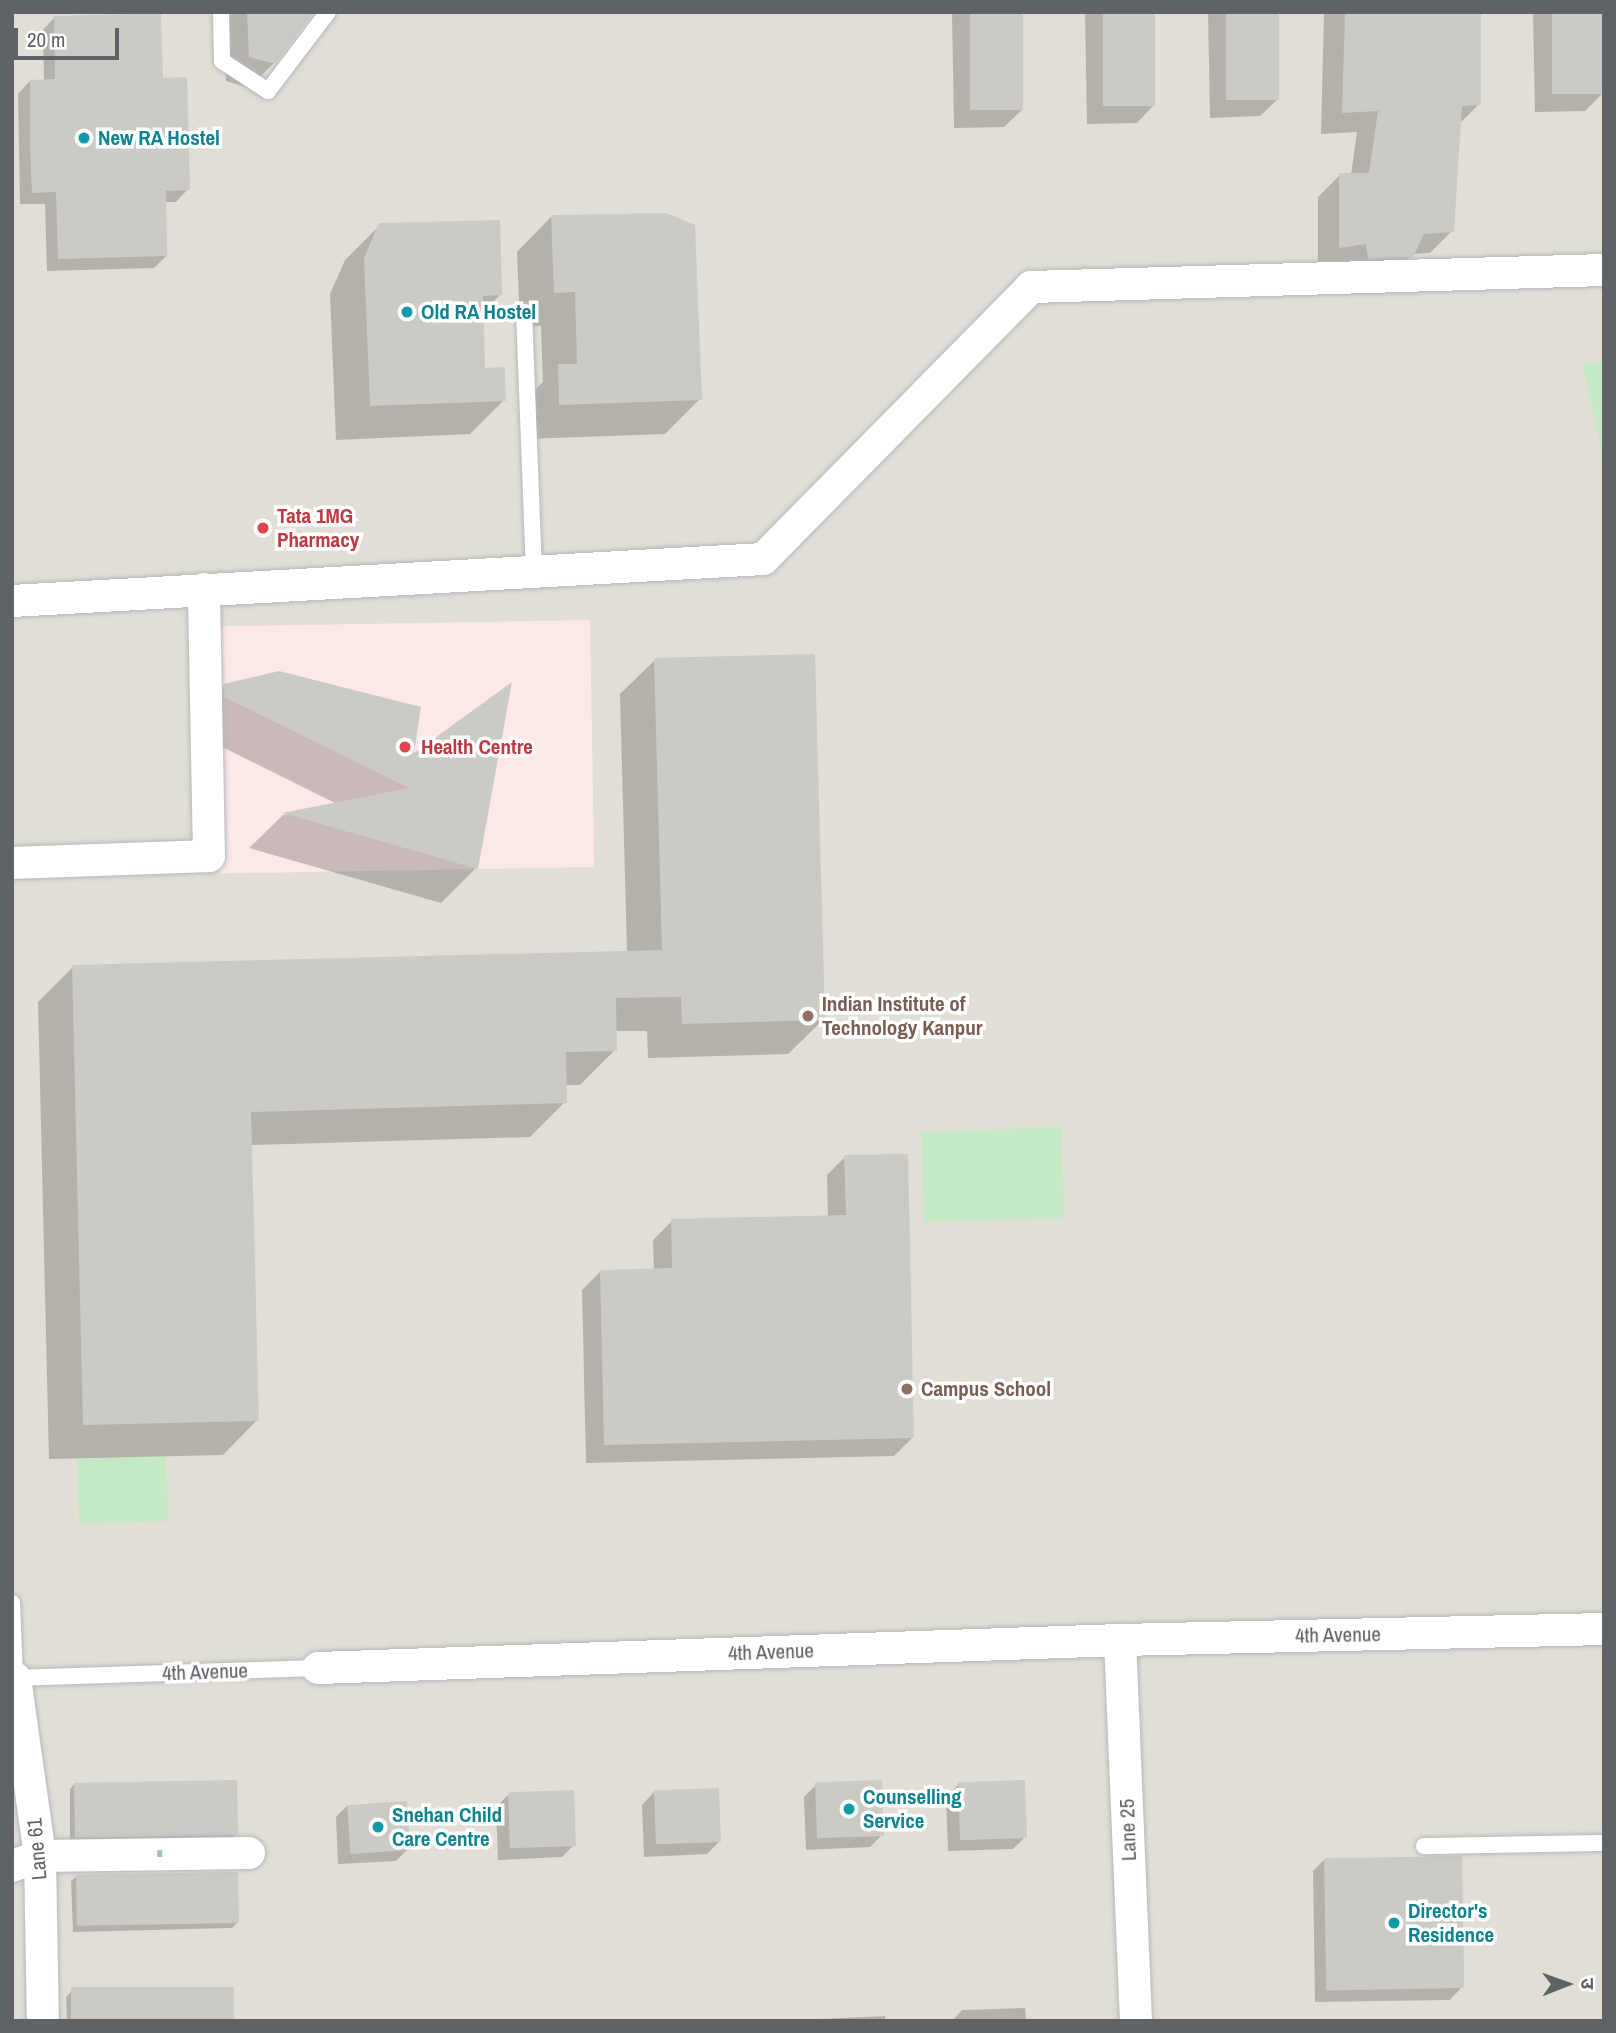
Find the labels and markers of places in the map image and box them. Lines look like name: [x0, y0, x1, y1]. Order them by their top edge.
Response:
place label: New RA Hostel: [98, 125, 220, 151]
marker: New RA Hostel: [76, 130, 92, 146]
place label: Old RA Hostel: [421, 299, 537, 325]
marker: Old RA Hostel: [399, 304, 415, 320]
place label: Tata 1MG Pharmacy: [277, 503, 359, 553]
marker: Tata 1MG Pharmacy: [255, 520, 271, 536]
place label: Health Centre: [421, 734, 533, 760]
marker: Health Centre: [395, 737, 415, 757]
place label: Indian Institute of Technology Kanpur: [822, 991, 982, 1041]
marker: Indian Institute of Technology Kanpur: [800, 1008, 816, 1024]
place label: Campus School: [921, 1376, 1051, 1402]
marker: Campus School: [899, 1381, 915, 1397]
place label: Counselling Service: [863, 1784, 962, 1834]
marker: Counselling Service: [841, 1801, 857, 1817]
place label: Snehan Child Care Centre: [392, 1802, 502, 1852]
marker: Snehan Child Care Centre: [370, 1819, 386, 1835]
place label: Director's Residence: [1408, 1898, 1494, 1948]
marker: Director's Residence: [1386, 1915, 1402, 1931]

